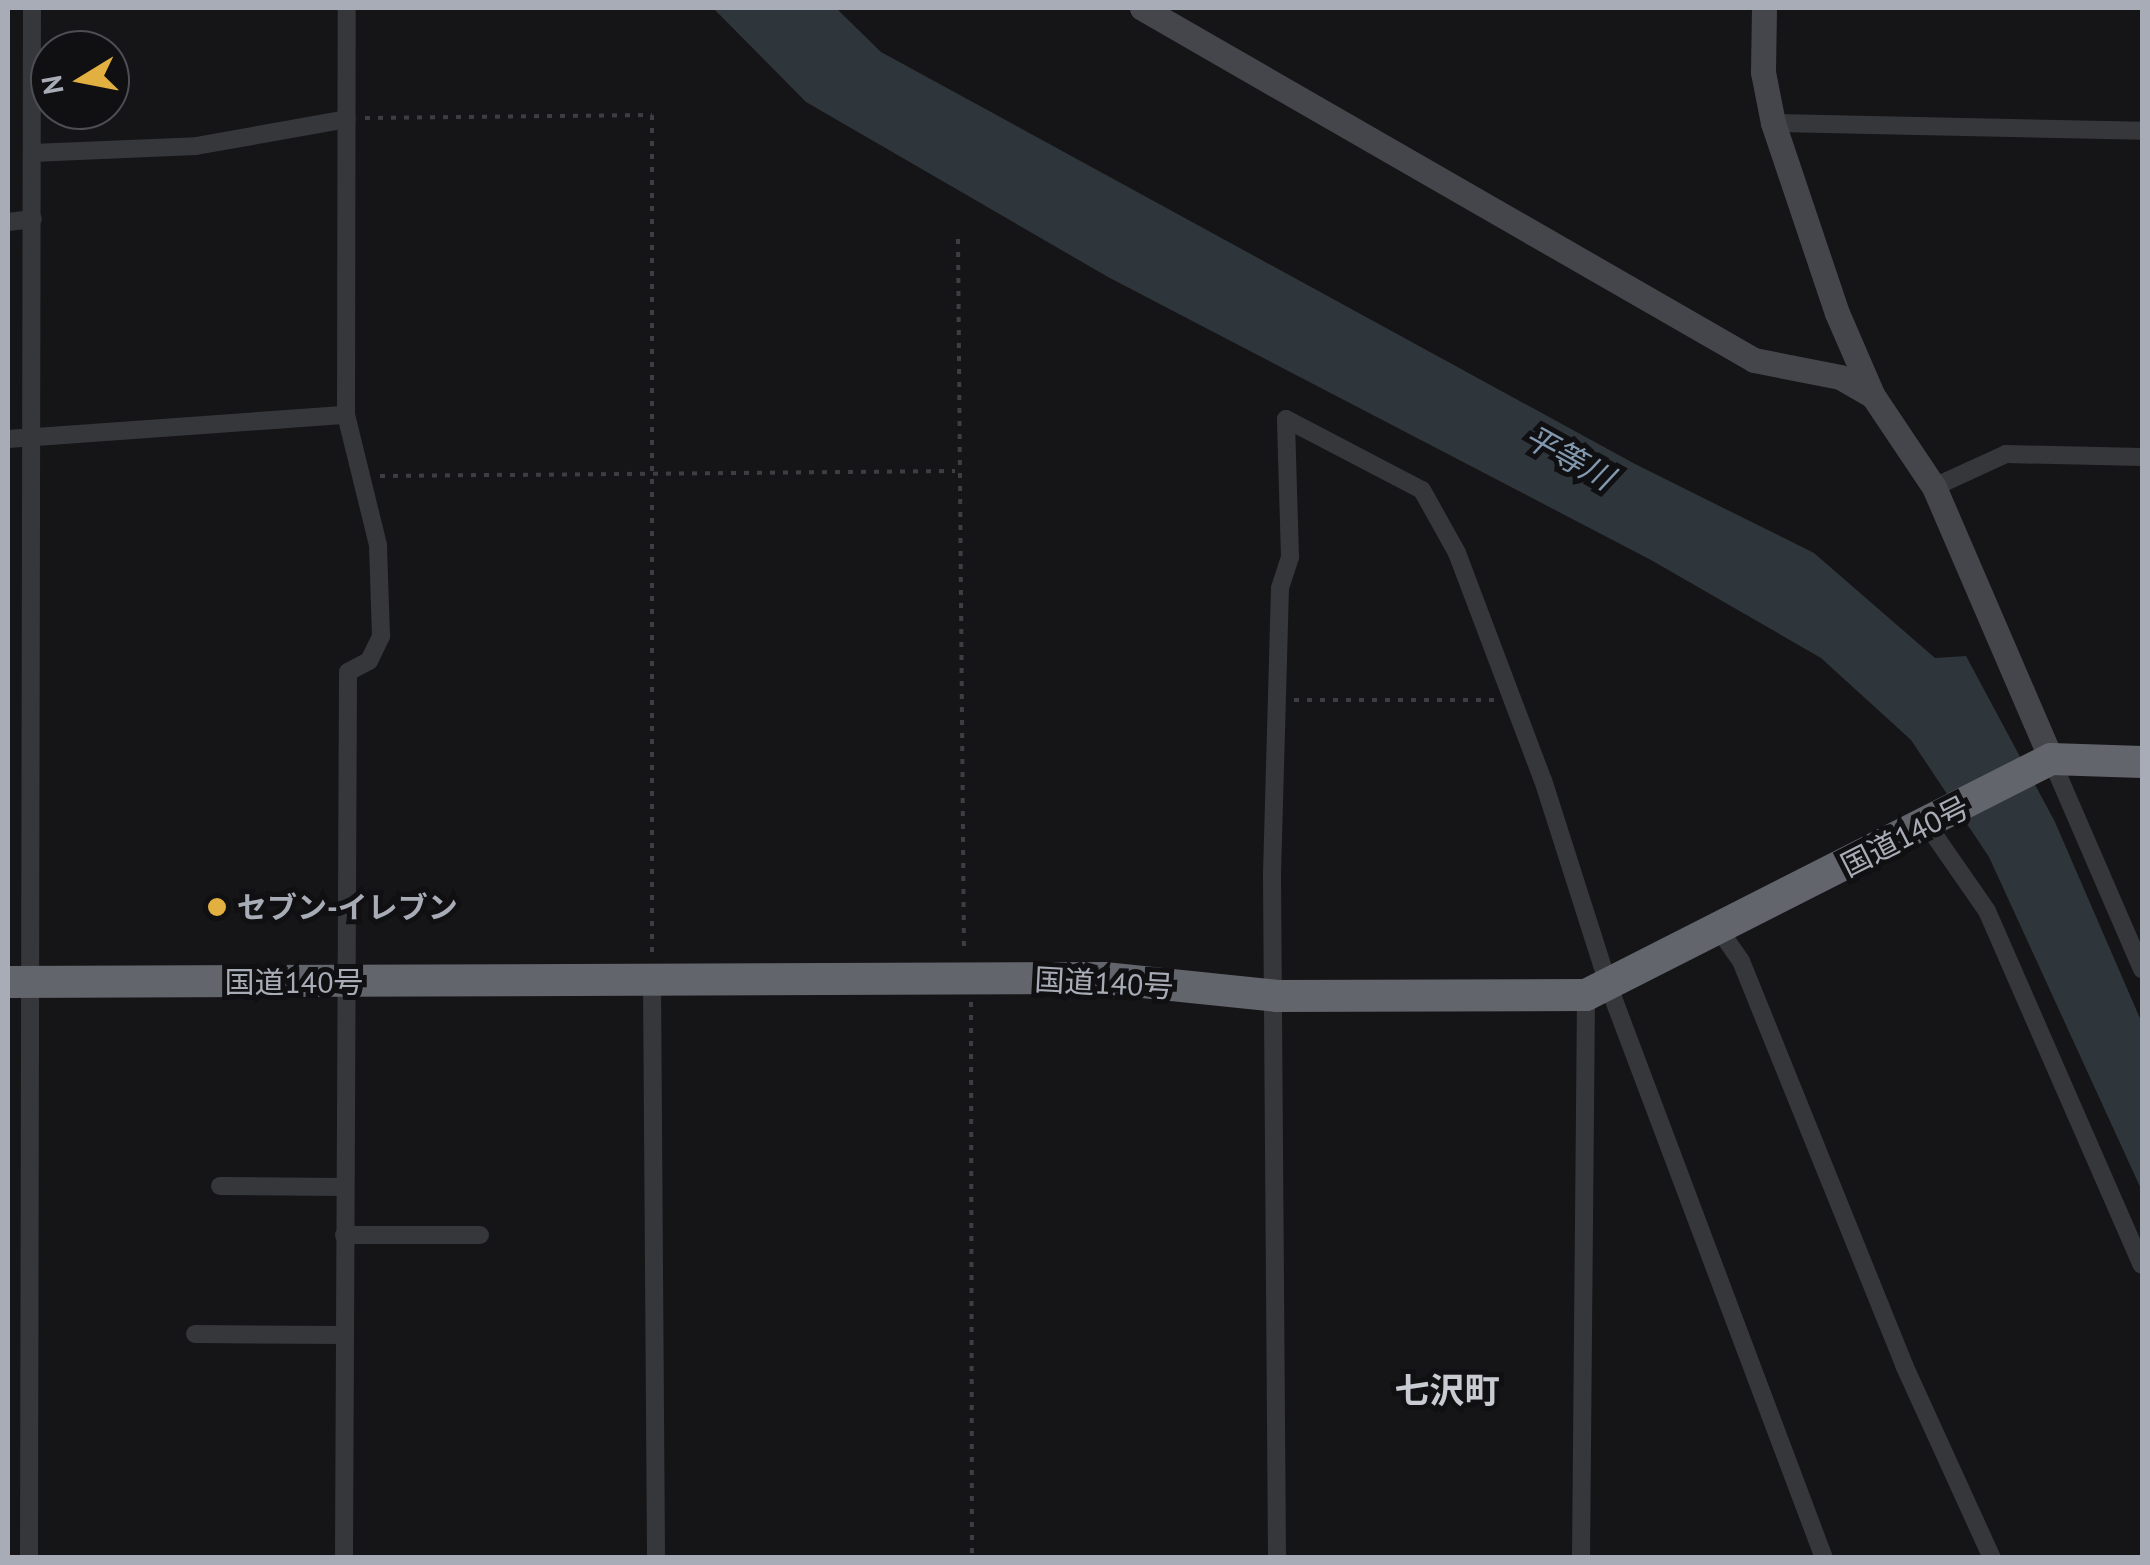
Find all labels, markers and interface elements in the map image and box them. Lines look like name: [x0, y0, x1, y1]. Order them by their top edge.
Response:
north arrow: [30, 30, 130, 130]
text: N: [32, 73, 72, 97]
water label: 平等川: [1518, 417, 1620, 497]
street label: 国道140号: [1835, 788, 1975, 884]
place label: セブン-イレブン: [237, 889, 458, 925]
marker: セブン-イレブン: [206, 896, 228, 918]
street label: 国道140号: [1034, 961, 1174, 1005]
street label: 国道140号: [224, 964, 364, 1000]
district label: 七沢町: [1395, 1369, 1499, 1411]

